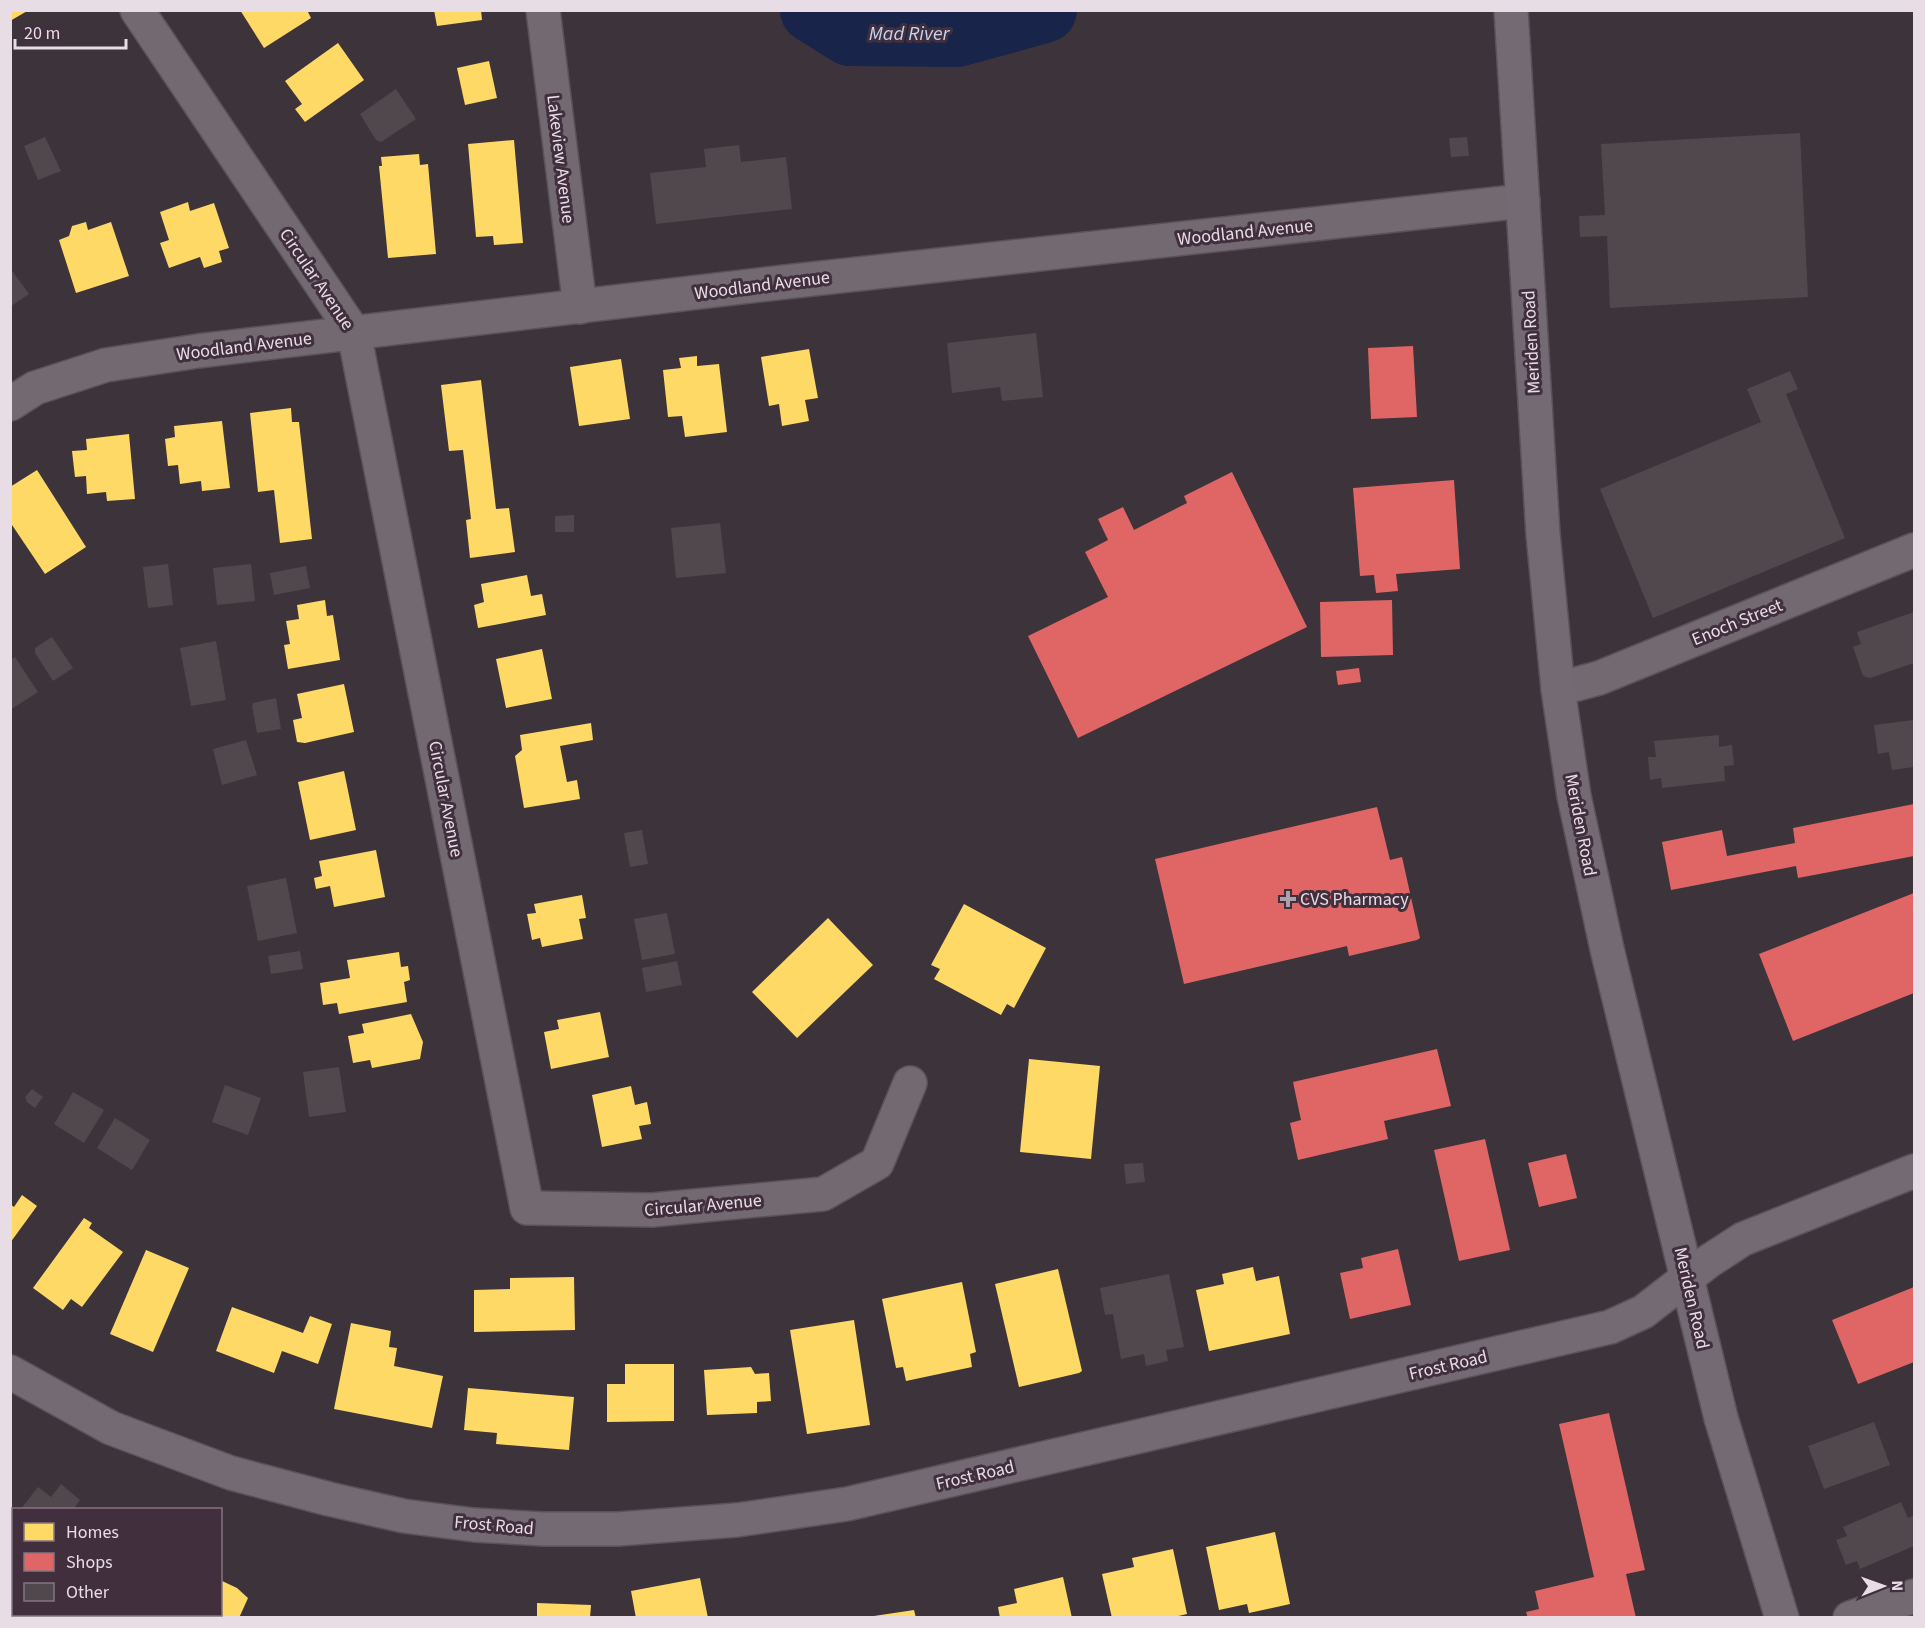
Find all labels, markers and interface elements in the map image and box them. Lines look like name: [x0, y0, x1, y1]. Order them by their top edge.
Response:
scale bar: [15, 12, 126, 50]
water label: Mad River: [869, 20, 951, 48]
text: 20 m: [24, 21, 60, 46]
street label: Lakeview Avenue: [540, 93, 581, 225]
street label: Woodland Avenue: [1176, 213, 1314, 252]
street label: Circular Avenue: [273, 223, 360, 335]
street label: Woodland Avenue: [693, 265, 831, 306]
street label: Meriden Road: [1516, 290, 1547, 394]
street label: Woodland Avenue: [175, 326, 313, 367]
street label: Enoch Street: [1688, 593, 1786, 652]
street label: Circular Avenue: [422, 739, 469, 859]
street label: Meriden Road: [1558, 772, 1603, 878]
place label: CVS Pharmacy: [1300, 887, 1409, 912]
marker: CVS Pharmacy: [1281, 892, 1295, 906]
street label: Circular Avenue: [643, 1188, 763, 1223]
street label: Meriden Road: [1668, 1245, 1715, 1351]
street label: Frost Road: [1406, 1344, 1490, 1387]
street label: Frost Road: [933, 1454, 1017, 1497]
legend: [12, 1508, 222, 1616]
street label: Frost Road: [453, 1510, 535, 1541]
text: Homes: [66, 1520, 119, 1545]
text: Shops: [66, 1550, 113, 1575]
north arrow: [1853, 1556, 1913, 1616]
text: Other: [66, 1580, 110, 1605]
text: N: [1886, 1580, 1908, 1591]

